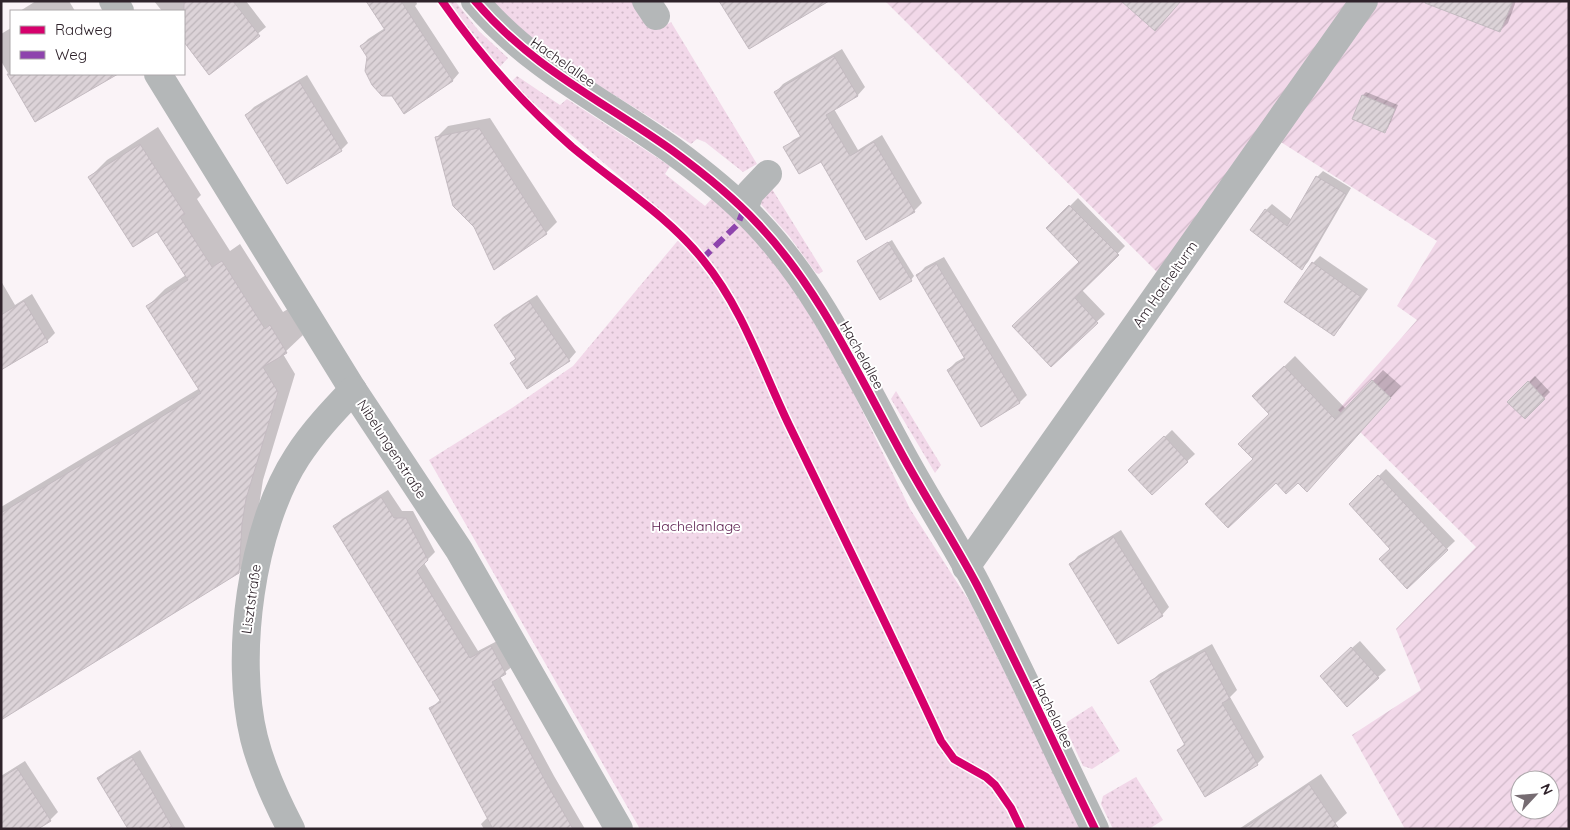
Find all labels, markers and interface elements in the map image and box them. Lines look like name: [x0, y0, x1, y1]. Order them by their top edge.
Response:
legend: [10, 10, 185, 75]
text: Radweg: [55, 20, 112, 39]
street label: Hachelallee: [527, 33, 599, 91]
text: Weg: [55, 45, 87, 64]
street label: Am Hachelturm: [1129, 237, 1201, 331]
street label: Hachelallee: [836, 318, 888, 392]
street label: Nibelungenstraße: [353, 396, 431, 502]
park label: Hachelanlage: [651, 517, 741, 535]
street label: Lisztstraße: [237, 563, 265, 635]
street label: Hachelallee: [1028, 675, 1078, 751]
north arrow: [1510, 770, 1560, 820]
text: N: [1536, 781, 1557, 798]

